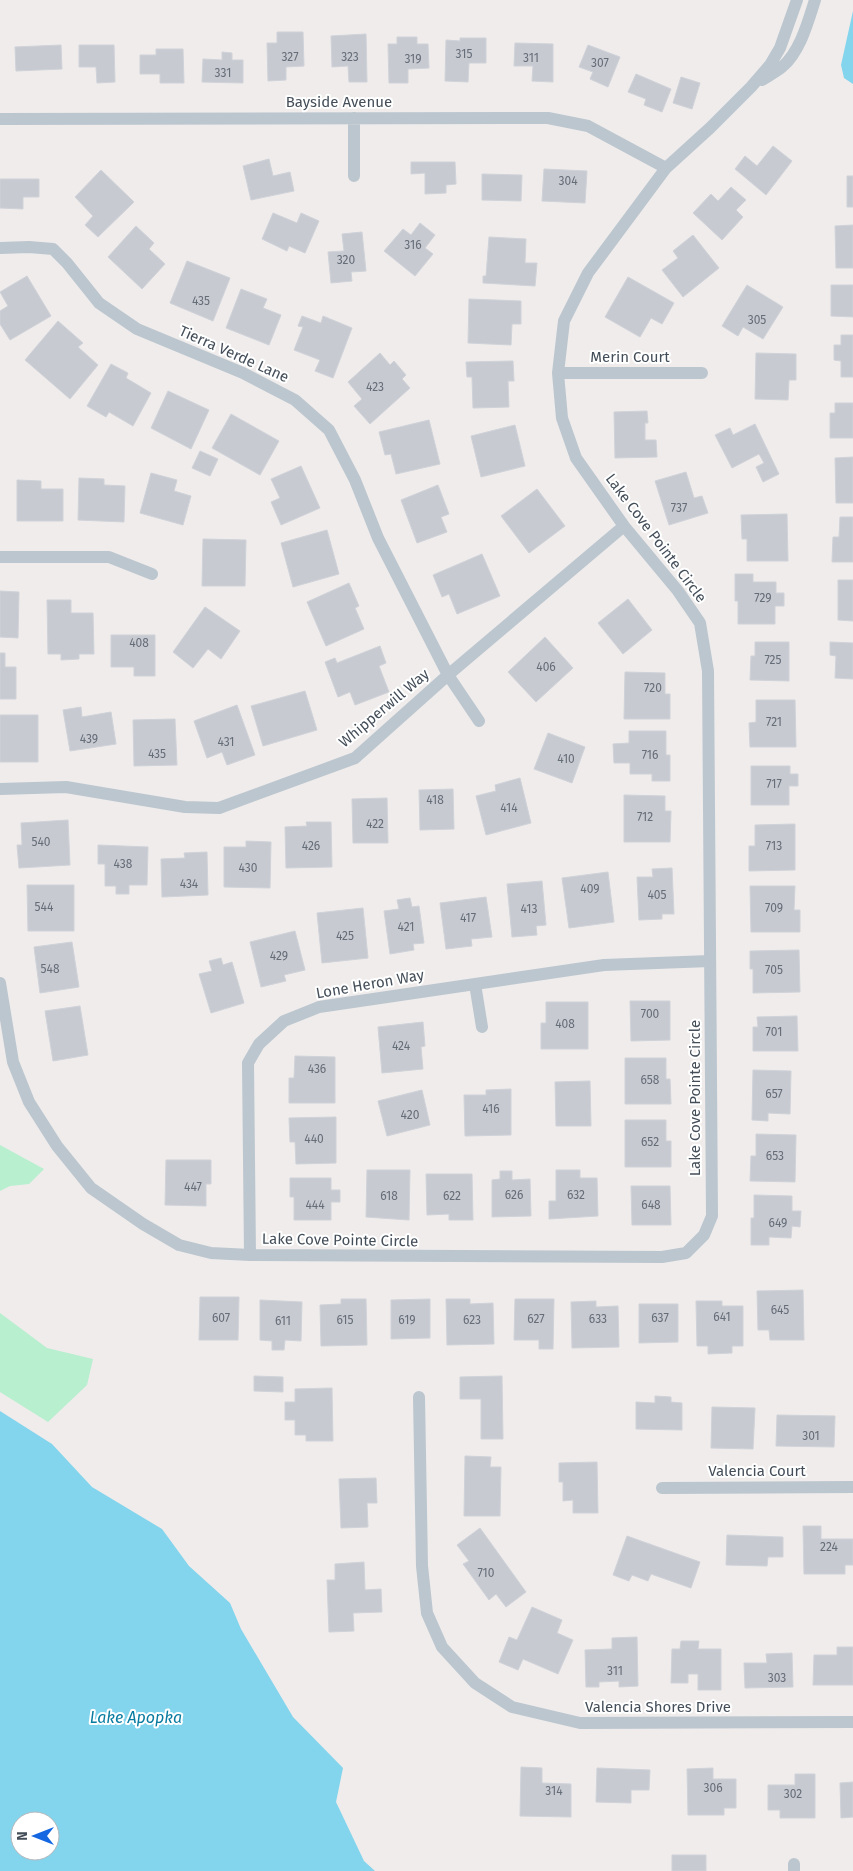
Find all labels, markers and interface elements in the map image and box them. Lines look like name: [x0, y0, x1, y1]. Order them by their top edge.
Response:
house number: 315: [456, 47, 472, 61]
house number: 327: [281, 50, 299, 64]
house number: 323: [341, 50, 359, 64]
house number: 311: [523, 51, 539, 65]
house number: 319: [404, 52, 422, 66]
house number: 307: [591, 56, 609, 70]
house number: 331: [215, 66, 231, 80]
street label: Bayside Avenue: [286, 93, 392, 111]
house number: 304: [558, 174, 578, 188]
house number: 316: [404, 238, 422, 252]
house number: 320: [337, 253, 356, 267]
house number: 435: [192, 294, 210, 308]
house number: 305: [748, 313, 766, 327]
street label: Tierra Verde Lane: [176, 322, 292, 386]
street label: Merin Court: [590, 348, 670, 366]
house number: 423: [366, 380, 384, 394]
street label: Lake Cove Pointe Circle: [602, 470, 710, 606]
house number: 737: [671, 501, 687, 515]
house number: 729: [754, 591, 772, 605]
house number: 408: [129, 636, 149, 650]
house number: 725: [764, 653, 782, 667]
house number: 406: [536, 660, 556, 674]
street label: Whipperwill Way: [335, 665, 433, 751]
house number: 720: [644, 681, 662, 695]
house number: 721: [766, 715, 782, 729]
house number: 439: [80, 732, 98, 746]
house number: 431: [217, 735, 235, 749]
house number: 435: [148, 747, 166, 761]
house number: 716: [642, 748, 658, 762]
house number: 410: [557, 752, 575, 766]
house number: 717: [766, 777, 782, 791]
house number: 418: [426, 793, 444, 807]
house number: 414: [500, 801, 518, 815]
house number: 712: [637, 810, 653, 824]
house number: 422: [366, 817, 384, 831]
house number: 540: [31, 835, 51, 849]
house number: 426: [302, 839, 320, 853]
house number: 713: [766, 839, 782, 853]
house number: 438: [114, 857, 133, 871]
house number: 430: [239, 861, 258, 875]
house number: 434: [180, 877, 199, 891]
house number: 409: [580, 882, 600, 896]
house number: 405: [647, 888, 667, 902]
house number: 544: [35, 900, 54, 914]
house number: 709: [765, 901, 783, 915]
house number: 413: [521, 902, 537, 916]
house number: 417: [460, 911, 476, 925]
house number: 421: [398, 920, 414, 934]
house number: 425: [336, 929, 354, 943]
house number: 429: [270, 949, 288, 963]
house number: 548: [40, 962, 60, 976]
house number: 705: [765, 963, 783, 977]
street label: Lone Heron Way: [315, 966, 426, 1002]
house number: 700: [641, 1007, 660, 1021]
house number: 408: [555, 1017, 575, 1031]
street label: Lake Cove Pointe Circle: [686, 1020, 704, 1176]
house number: 701: [766, 1025, 782, 1039]
house number: 424: [392, 1039, 411, 1053]
house number: 436: [308, 1062, 326, 1076]
house number: 658: [641, 1073, 660, 1087]
house number: 657: [765, 1087, 783, 1101]
house number: 416: [482, 1102, 500, 1116]
house number: 420: [401, 1108, 420, 1122]
house number: 440: [304, 1132, 324, 1146]
house number: 652: [641, 1135, 659, 1149]
house number: 653: [766, 1149, 784, 1163]
house number: 447: [184, 1180, 202, 1194]
house number: 626: [505, 1188, 523, 1202]
house number: 632: [567, 1188, 585, 1202]
house number: 618: [380, 1189, 398, 1203]
house number: 622: [443, 1189, 461, 1203]
house number: 444: [305, 1198, 325, 1212]
house number: 648: [641, 1198, 661, 1212]
house number: 649: [769, 1216, 787, 1230]
street label: Lake Cove Pointe Circle: [262, 1230, 418, 1250]
house number: 645: [771, 1303, 789, 1317]
house number: 641: [713, 1310, 731, 1324]
house number: 607: [212, 1311, 230, 1325]
house number: 637: [651, 1311, 669, 1325]
house number: 627: [527, 1312, 545, 1326]
house number: 633: [589, 1312, 607, 1326]
house number: 615: [336, 1313, 354, 1327]
house number: 619: [398, 1313, 416, 1327]
house number: 623: [463, 1313, 481, 1327]
house number: 611: [275, 1314, 291, 1328]
house number: 301: [802, 1429, 820, 1443]
street label: Valencia Court: [708, 1462, 806, 1480]
house number: 224: [820, 1540, 839, 1554]
house number: 710: [477, 1566, 495, 1580]
house number: 311: [607, 1664, 623, 1678]
house number: 303: [768, 1671, 786, 1685]
street label: Valencia Shores Drive: [585, 1698, 731, 1716]
water label: Lake Apopka: [90, 1708, 182, 1727]
house number: 306: [703, 1781, 723, 1795]
house number: 314: [545, 1784, 563, 1798]
house number: 302: [784, 1787, 802, 1801]
north arrow: [10, 1811, 60, 1861]
text: N: [14, 1831, 31, 1841]

